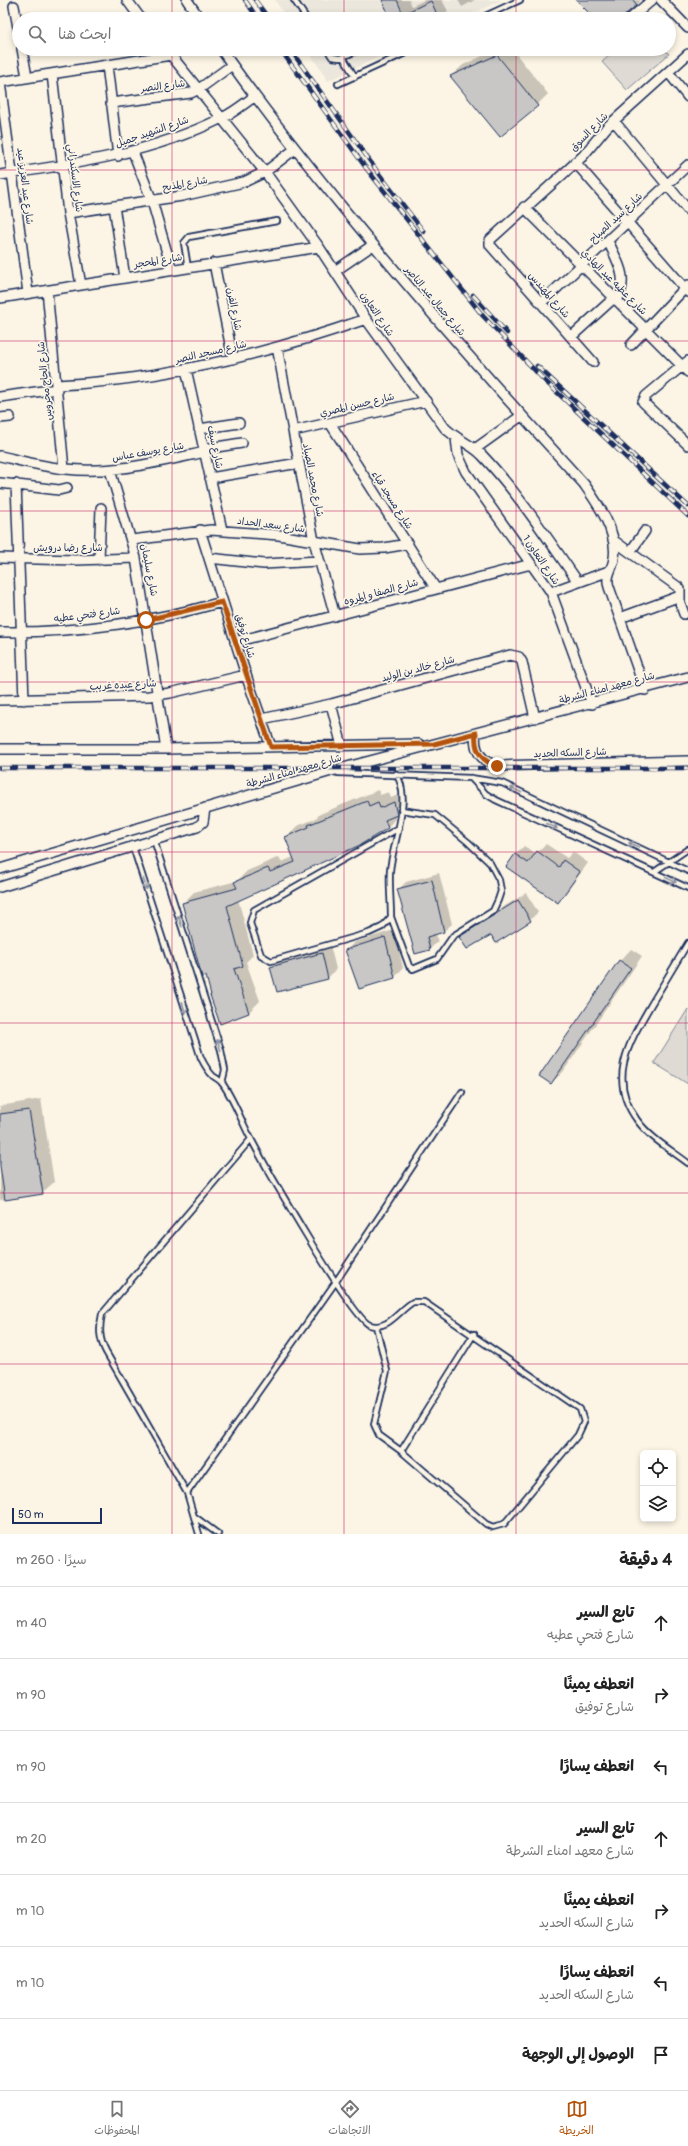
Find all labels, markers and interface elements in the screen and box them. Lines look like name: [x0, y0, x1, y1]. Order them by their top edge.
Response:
search box: [12, 12, 676, 56]
icon: search: [26, 23, 48, 45]
text: ابحث هنا: [58, 25, 111, 44]
street label: شارع النصر: [139, 77, 186, 96]
street label: شارع السوق: [568, 110, 611, 155]
street label: شارع الشهيد جميل: [114, 114, 191, 151]
street label: شارع الاسكندراني: [62, 143, 85, 213]
street label: شارع عبد العزيز عيد: [13, 147, 36, 226]
street label: شارع المذبح: [161, 174, 209, 195]
street label: شارع سيد الصباح: [587, 190, 646, 246]
street label: شارع عطيه عبد الهادي: [577, 247, 650, 319]
street label: شارع المحجر: [132, 251, 184, 272]
street label: شارع جمال عبد الناصر: [401, 263, 468, 339]
street label: شارع المهندس: [525, 270, 572, 321]
street label: شارع الفرن: [223, 287, 244, 332]
street label: شارع التعاون: [357, 289, 396, 339]
street label: شارع مسجد النصر: [173, 338, 248, 367]
street label: شارع الحاج محروس: [35, 341, 56, 421]
street label: شارع حسن المصري: [319, 391, 396, 421]
street label: شارع سيف: [204, 424, 225, 470]
street label: شارع يوسف عباس: [111, 440, 185, 465]
street label: شارع محمد الصياد: [299, 442, 326, 518]
street label: شارع مسجد قباء: [368, 469, 415, 532]
street label: شارع سعد الحداد: [236, 515, 306, 536]
street label: شارع التعاون 1: [519, 533, 562, 588]
street label: شارع رضا درويش: [33, 542, 103, 555]
street label: شارع سليمان: [137, 543, 160, 598]
street label: شارع الصفا و المروه: [343, 576, 420, 609]
street label: شارع فتحي عطيه: [53, 605, 122, 628]
route start: [137, 611, 155, 629]
street label: شارع توفيق: [232, 613, 257, 660]
street label: شارع خالد بن الوليد: [380, 653, 457, 686]
street label: شارع معهد امناء الشرطة: [558, 669, 657, 708]
street label: شارع عبده غريب: [89, 677, 157, 694]
street label: شارع السكه الحديد: [533, 746, 607, 761]
street label: شارع معهد امناء الشرطة: [245, 752, 343, 791]
route end: [488, 757, 506, 775]
one-way arrow: [511, 786, 523, 793]
one-way arrow: [546, 823, 558, 830]
one-way arrow: [629, 841, 641, 848]
one-way arrow: [664, 877, 676, 884]
one-way arrow: [141, 878, 149, 890]
one-way arrow: [175, 915, 183, 927]
one-way arrow: [181, 1001, 188, 1014]
one-way arrow: [215, 1039, 222, 1052]
map controls: [640, 1450, 676, 1522]
button: locate: [640, 1450, 676, 1486]
button: layers: [640, 1486, 676, 1522]
scale bar: [12, 1506, 102, 1525]
text: 50 m: [18, 1508, 44, 1521]
text: 4 دقيقة: [619, 1549, 672, 1570]
text: سيرًا · 260 m: [16, 1552, 87, 1568]
text: تابع السير: [577, 1603, 634, 1622]
icon: ahead: [650, 1612, 672, 1634]
text: 40 m: [16, 1615, 47, 1631]
text: شارع فتحي عطيه: [547, 1627, 634, 1643]
text: انعطف يمينًا: [564, 1675, 634, 1694]
icon: right: [650, 1684, 672, 1706]
text: 90 m: [16, 1687, 46, 1703]
text: شارع توفيق: [575, 1699, 634, 1715]
icon: left: [650, 1756, 672, 1778]
text: انعطف يسارًا: [560, 1757, 634, 1776]
text: 90 m: [16, 1759, 46, 1775]
text: تابع السير: [577, 1819, 634, 1838]
icon: ahead: [650, 1828, 672, 1850]
text: 20 m: [16, 1831, 47, 1847]
text: شارع معهد امناء الشرطة: [506, 1843, 634, 1859]
text: انعطف يمينًا: [564, 1891, 634, 1910]
icon: right: [650, 1900, 672, 1922]
text: 10 m: [16, 1903, 44, 1919]
text: شارع السكه الحديد: [539, 1915, 634, 1931]
text: انعطف يسارًا: [560, 1963, 634, 1982]
icon: left: [650, 1972, 672, 1994]
text: 10 m: [16, 1975, 44, 1991]
text: شارع السكه الحديد: [539, 1987, 634, 2003]
icon: arrive: [650, 2044, 672, 2066]
text: الوصول إلى الوجهة: [522, 2045, 634, 2064]
tab: المحفوظات: [94, 2098, 140, 2140]
tab: الاتجاهات: [328, 2098, 371, 2140]
tab: الخريطة: [559, 2098, 594, 2140]

